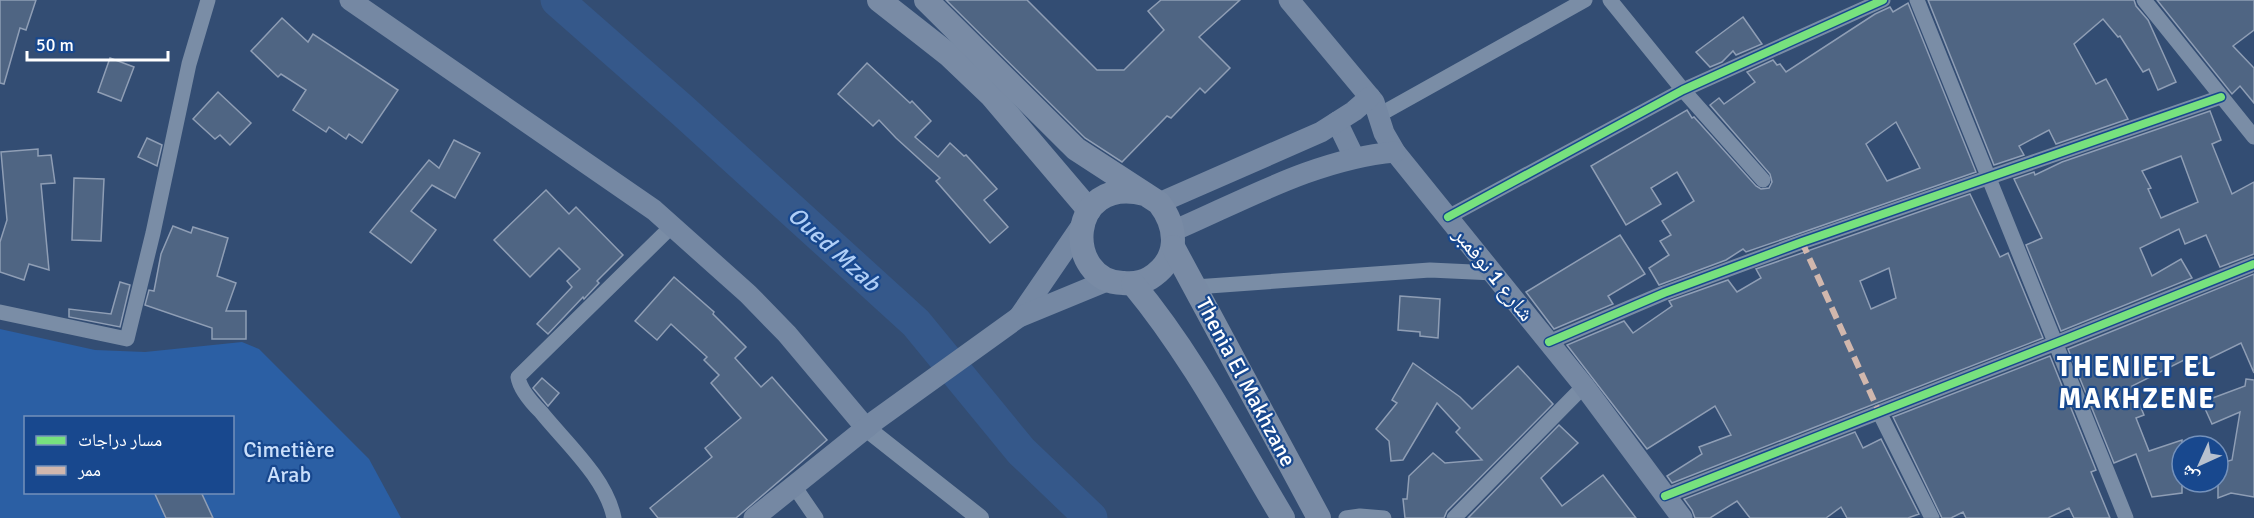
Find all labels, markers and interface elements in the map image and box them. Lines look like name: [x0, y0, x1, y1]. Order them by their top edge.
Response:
scale bar: [27, 24, 168, 62]
text: 50 m: [36, 34, 74, 56]
water label: Oued Mzab: [782, 200, 887, 299]
street label: شارع 1 نوفمبر: [1447, 221, 1540, 327]
street label: Thenia El Makhzane: [1190, 293, 1302, 471]
district label: THENIET EL MAKHZENE: [2057, 350, 2217, 416]
legend: [24, 416, 234, 494]
text: مسار دراجات: [78, 429, 162, 451]
north arrow: [2170, 434, 2230, 494]
park label: Cimetière Arab: [243, 436, 335, 488]
text: ممر: [77, 459, 101, 481]
text: ش: [2177, 461, 2203, 487]

